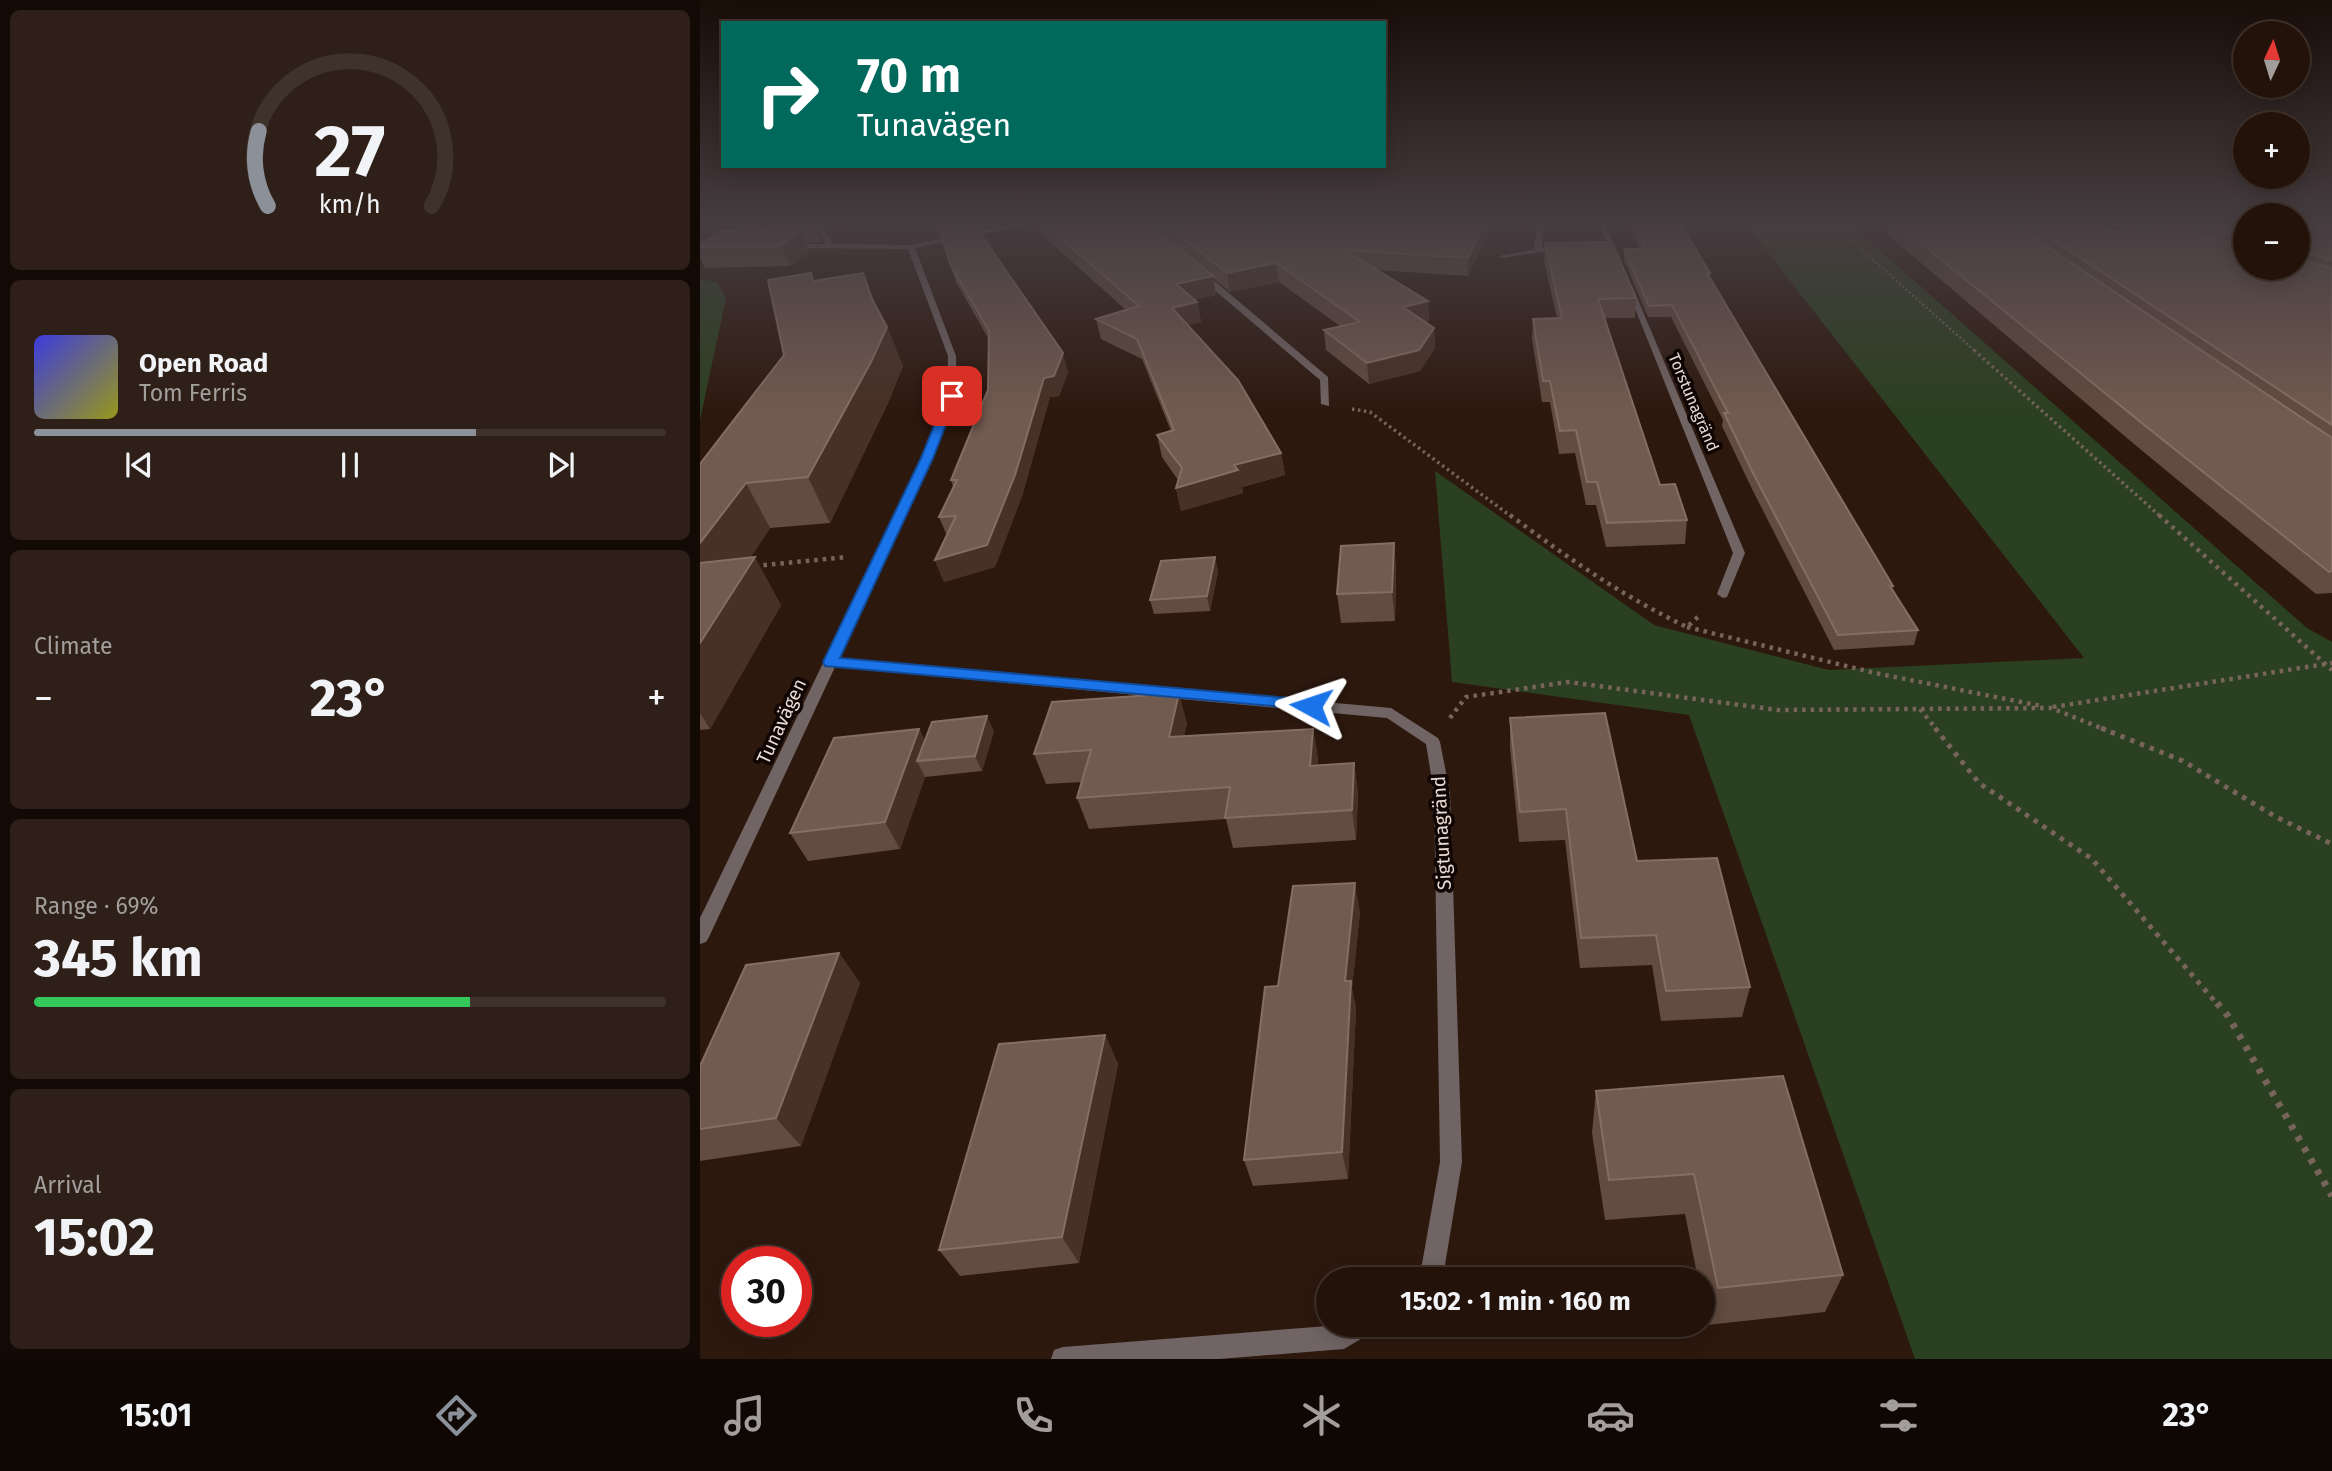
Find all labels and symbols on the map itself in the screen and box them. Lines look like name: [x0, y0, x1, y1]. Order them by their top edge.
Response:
north arrow: [2233, 21, 2310, 98]
street label: Torstunagränd: [1664, 350, 1723, 454]
pin: [922, 366, 982, 426]
position arrow: [1274, 669, 1348, 743]
street label: Tunavägen: [752, 675, 811, 768]
street label: Sigtunagränd: [1427, 775, 1456, 891]
speed limit sign: 30: [721, 1246, 812, 1337]

